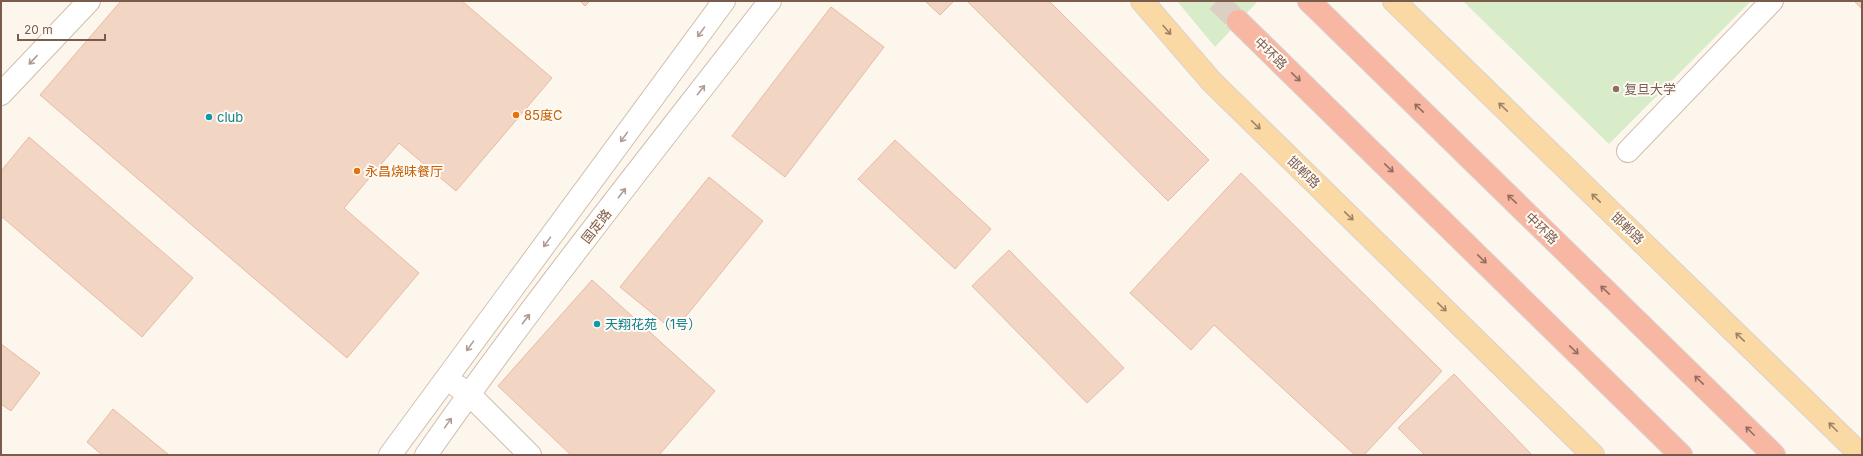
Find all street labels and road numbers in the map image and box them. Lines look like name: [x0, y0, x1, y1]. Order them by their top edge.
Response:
street label: 中环路: [1251, 34, 1291, 72]
street label: 邯郸路: [1284, 153, 1324, 191]
street label: 国定路: [578, 206, 614, 246]
street label: 中环路: [1522, 209, 1562, 247]
street label: 邯郸路: [1608, 209, 1648, 247]

